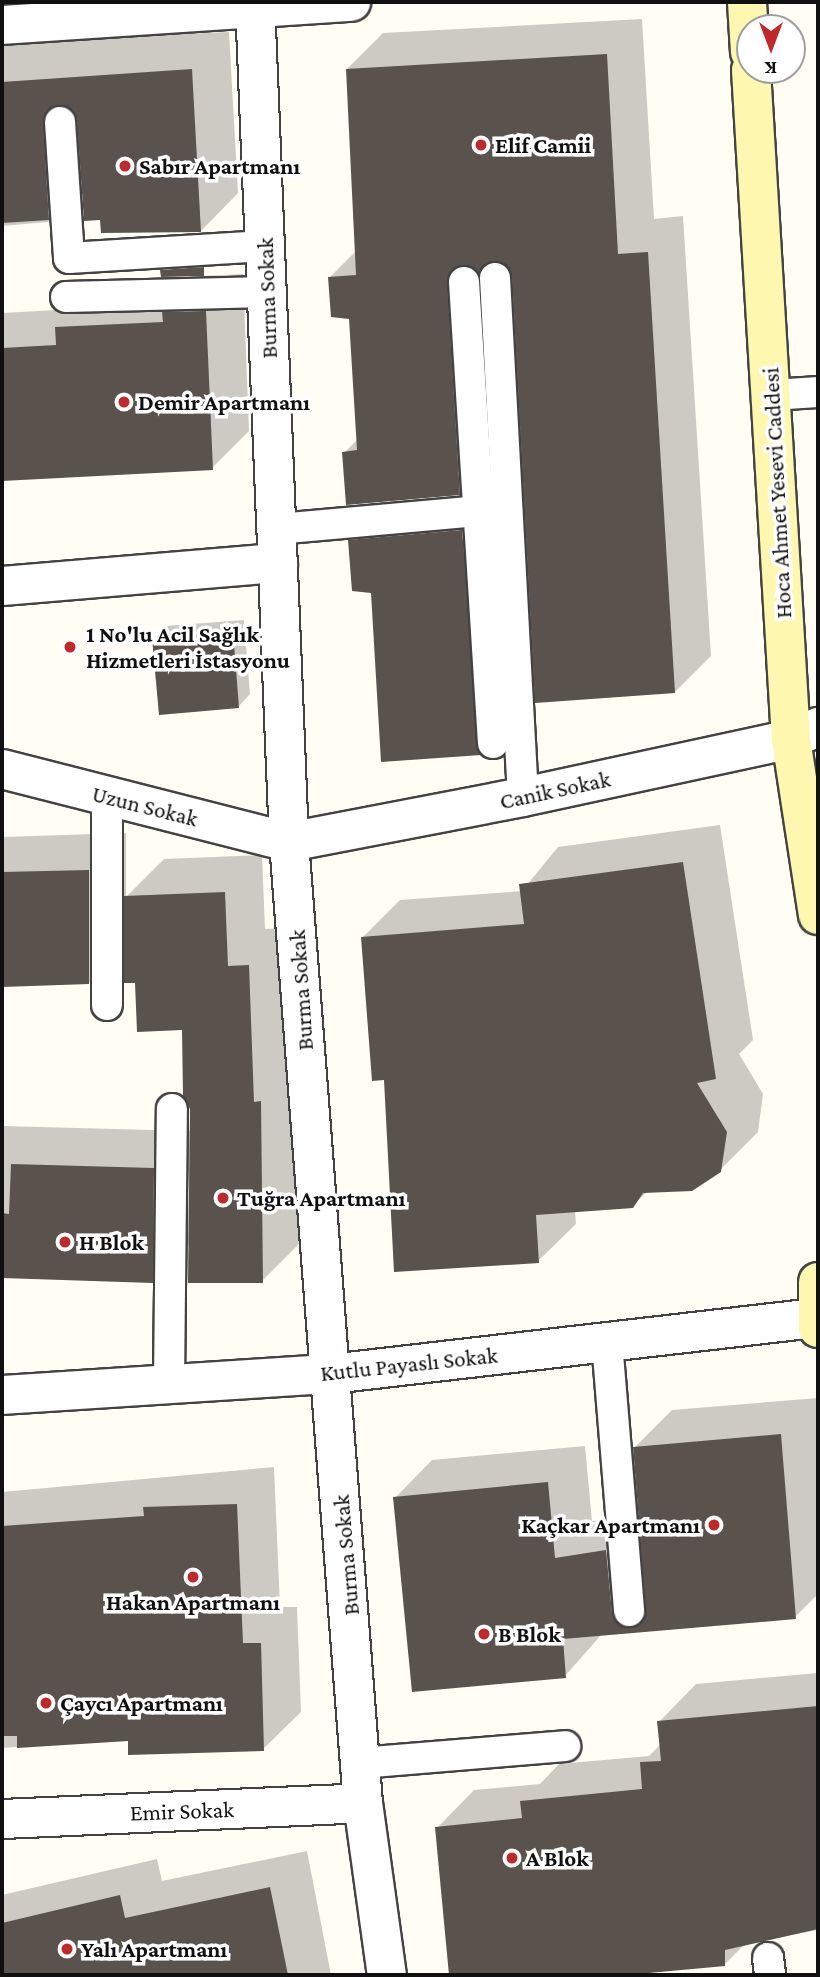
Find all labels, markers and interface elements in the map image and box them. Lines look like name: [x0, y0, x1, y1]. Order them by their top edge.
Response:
north arrow: [736, 14, 806, 84]
text: K: [765, 58, 777, 79]
place label: Elif Camii: [495, 131, 591, 159]
marker: Elif Camii: [473, 137, 489, 153]
place label: Sabır Apartmanı: [139, 152, 300, 180]
marker: Sabır Apartmanı: [117, 158, 133, 174]
street label: Burma Sokak: [251, 237, 283, 359]
street label: Hoca Ahmet Yesevi Caddesi: [757, 367, 797, 619]
place label: Demir Apartmanı: [138, 388, 310, 416]
marker: Demir Apartmanı: [116, 394, 132, 410]
place label: 1 No'lu Acil Sağlık Hizmetleri İstasyonu: [86, 620, 290, 674]
marker: 1 No'lu Acil Sağlık Hizmetleri İstasyonu: [60, 637, 80, 657]
street label: Canik Sokak: [497, 765, 613, 815]
street label: Uzun Sokak: [89, 780, 201, 832]
street label: Burma Sokak: [283, 929, 319, 1051]
place label: Tuğra Apartmanı: [237, 1184, 405, 1212]
marker: Tuğra Apartmanı: [215, 1190, 231, 1206]
place label: H Blok: [79, 1228, 144, 1256]
marker: H Blok: [57, 1234, 73, 1250]
street label: Kutlu Payaslı Sokak: [319, 1341, 499, 1387]
street label: Burma Sokak: [327, 1493, 365, 1617]
place label: Kaçkar Apartmanı: [521, 1511, 700, 1539]
marker: Kaçkar Apartmanı: [706, 1517, 722, 1533]
marker: Hakan Apartmanı: [185, 1569, 201, 1585]
place label: Hakan Apartmanı: [106, 1588, 280, 1616]
place label: B Blok: [498, 1620, 561, 1648]
marker: B Blok: [476, 1626, 492, 1642]
place label: Çaycı Apartmanı: [60, 1689, 223, 1717]
marker: Çaycı Apartmanı: [38, 1695, 54, 1711]
street label: Emir Sokak: [129, 1795, 235, 1827]
place label: A Blok: [526, 1844, 589, 1872]
marker: A Blok: [504, 1850, 520, 1866]
place label: Yalı Apartmanı: [81, 1935, 227, 1963]
marker: Yalı Apartmanı: [59, 1941, 75, 1957]

